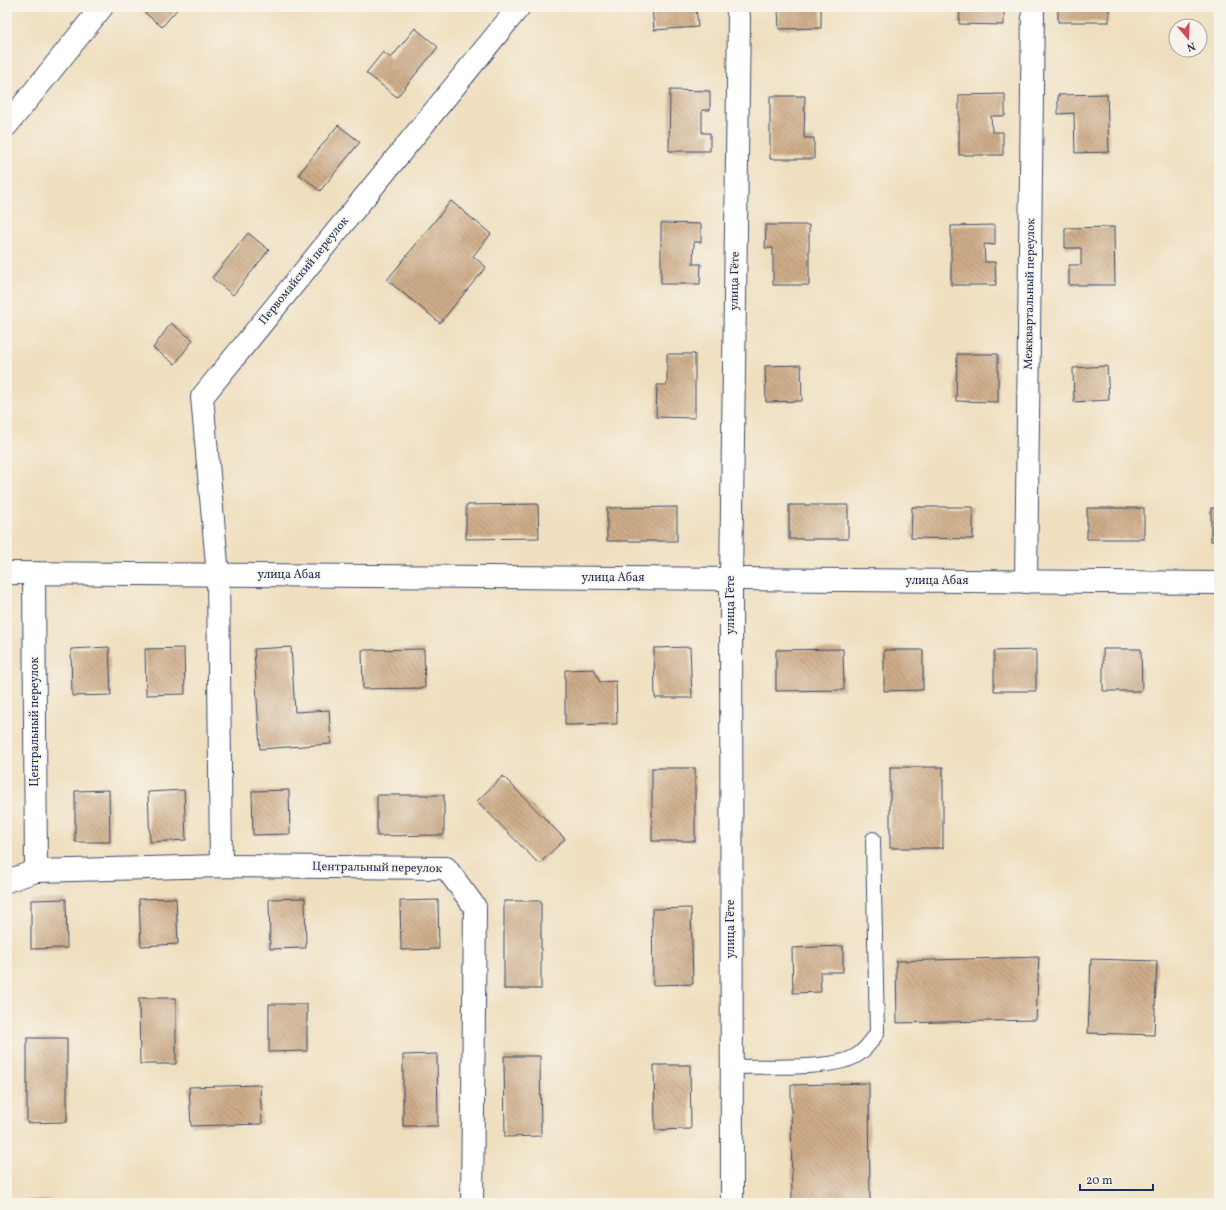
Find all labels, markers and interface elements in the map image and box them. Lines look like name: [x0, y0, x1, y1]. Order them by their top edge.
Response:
north arrow: [1168, 18, 1208, 58]
text: N: [1185, 38, 1197, 54]
street label: Первомайский переулок: [255, 213, 353, 328]
street label: Межквартальный переулок: [1021, 218, 1039, 370]
street label: улица Гёте: [726, 251, 744, 311]
street label: улица Абая: [258, 567, 320, 583]
street label: улица Абая: [582, 570, 644, 586]
street label: улица Абая: [906, 573, 968, 589]
street label: улица Гёте: [723, 575, 739, 635]
street label: Центральный переулок: [27, 657, 43, 787]
street label: Центральный переулок: [312, 859, 443, 877]
street label: улица Гёте: [723, 899, 739, 959]
scale bar: [1080, 1166, 1153, 1192]
text: 20 m: [1086, 1173, 1113, 1189]

